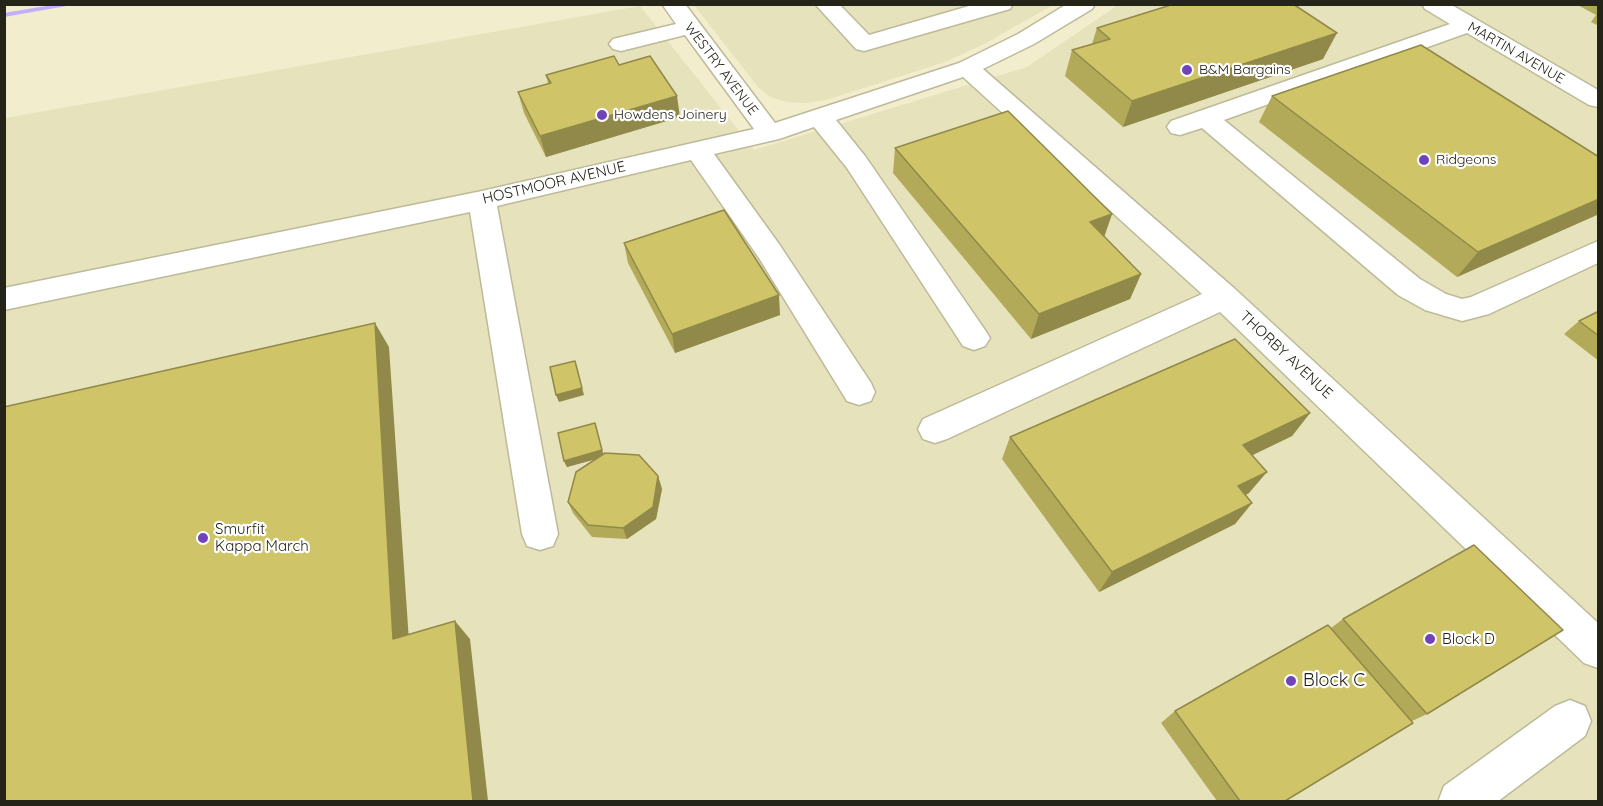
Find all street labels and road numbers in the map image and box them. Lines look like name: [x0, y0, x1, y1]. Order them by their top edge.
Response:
street label: MARTIN AVENUE: [1465, 18, 1567, 88]
street label: WESTRY AVENUE: [681, 19, 761, 119]
street label: HOSTMOOR AVENUE: [481, 158, 627, 208]
street label: THORBY AVENUE: [1236, 307, 1336, 403]

